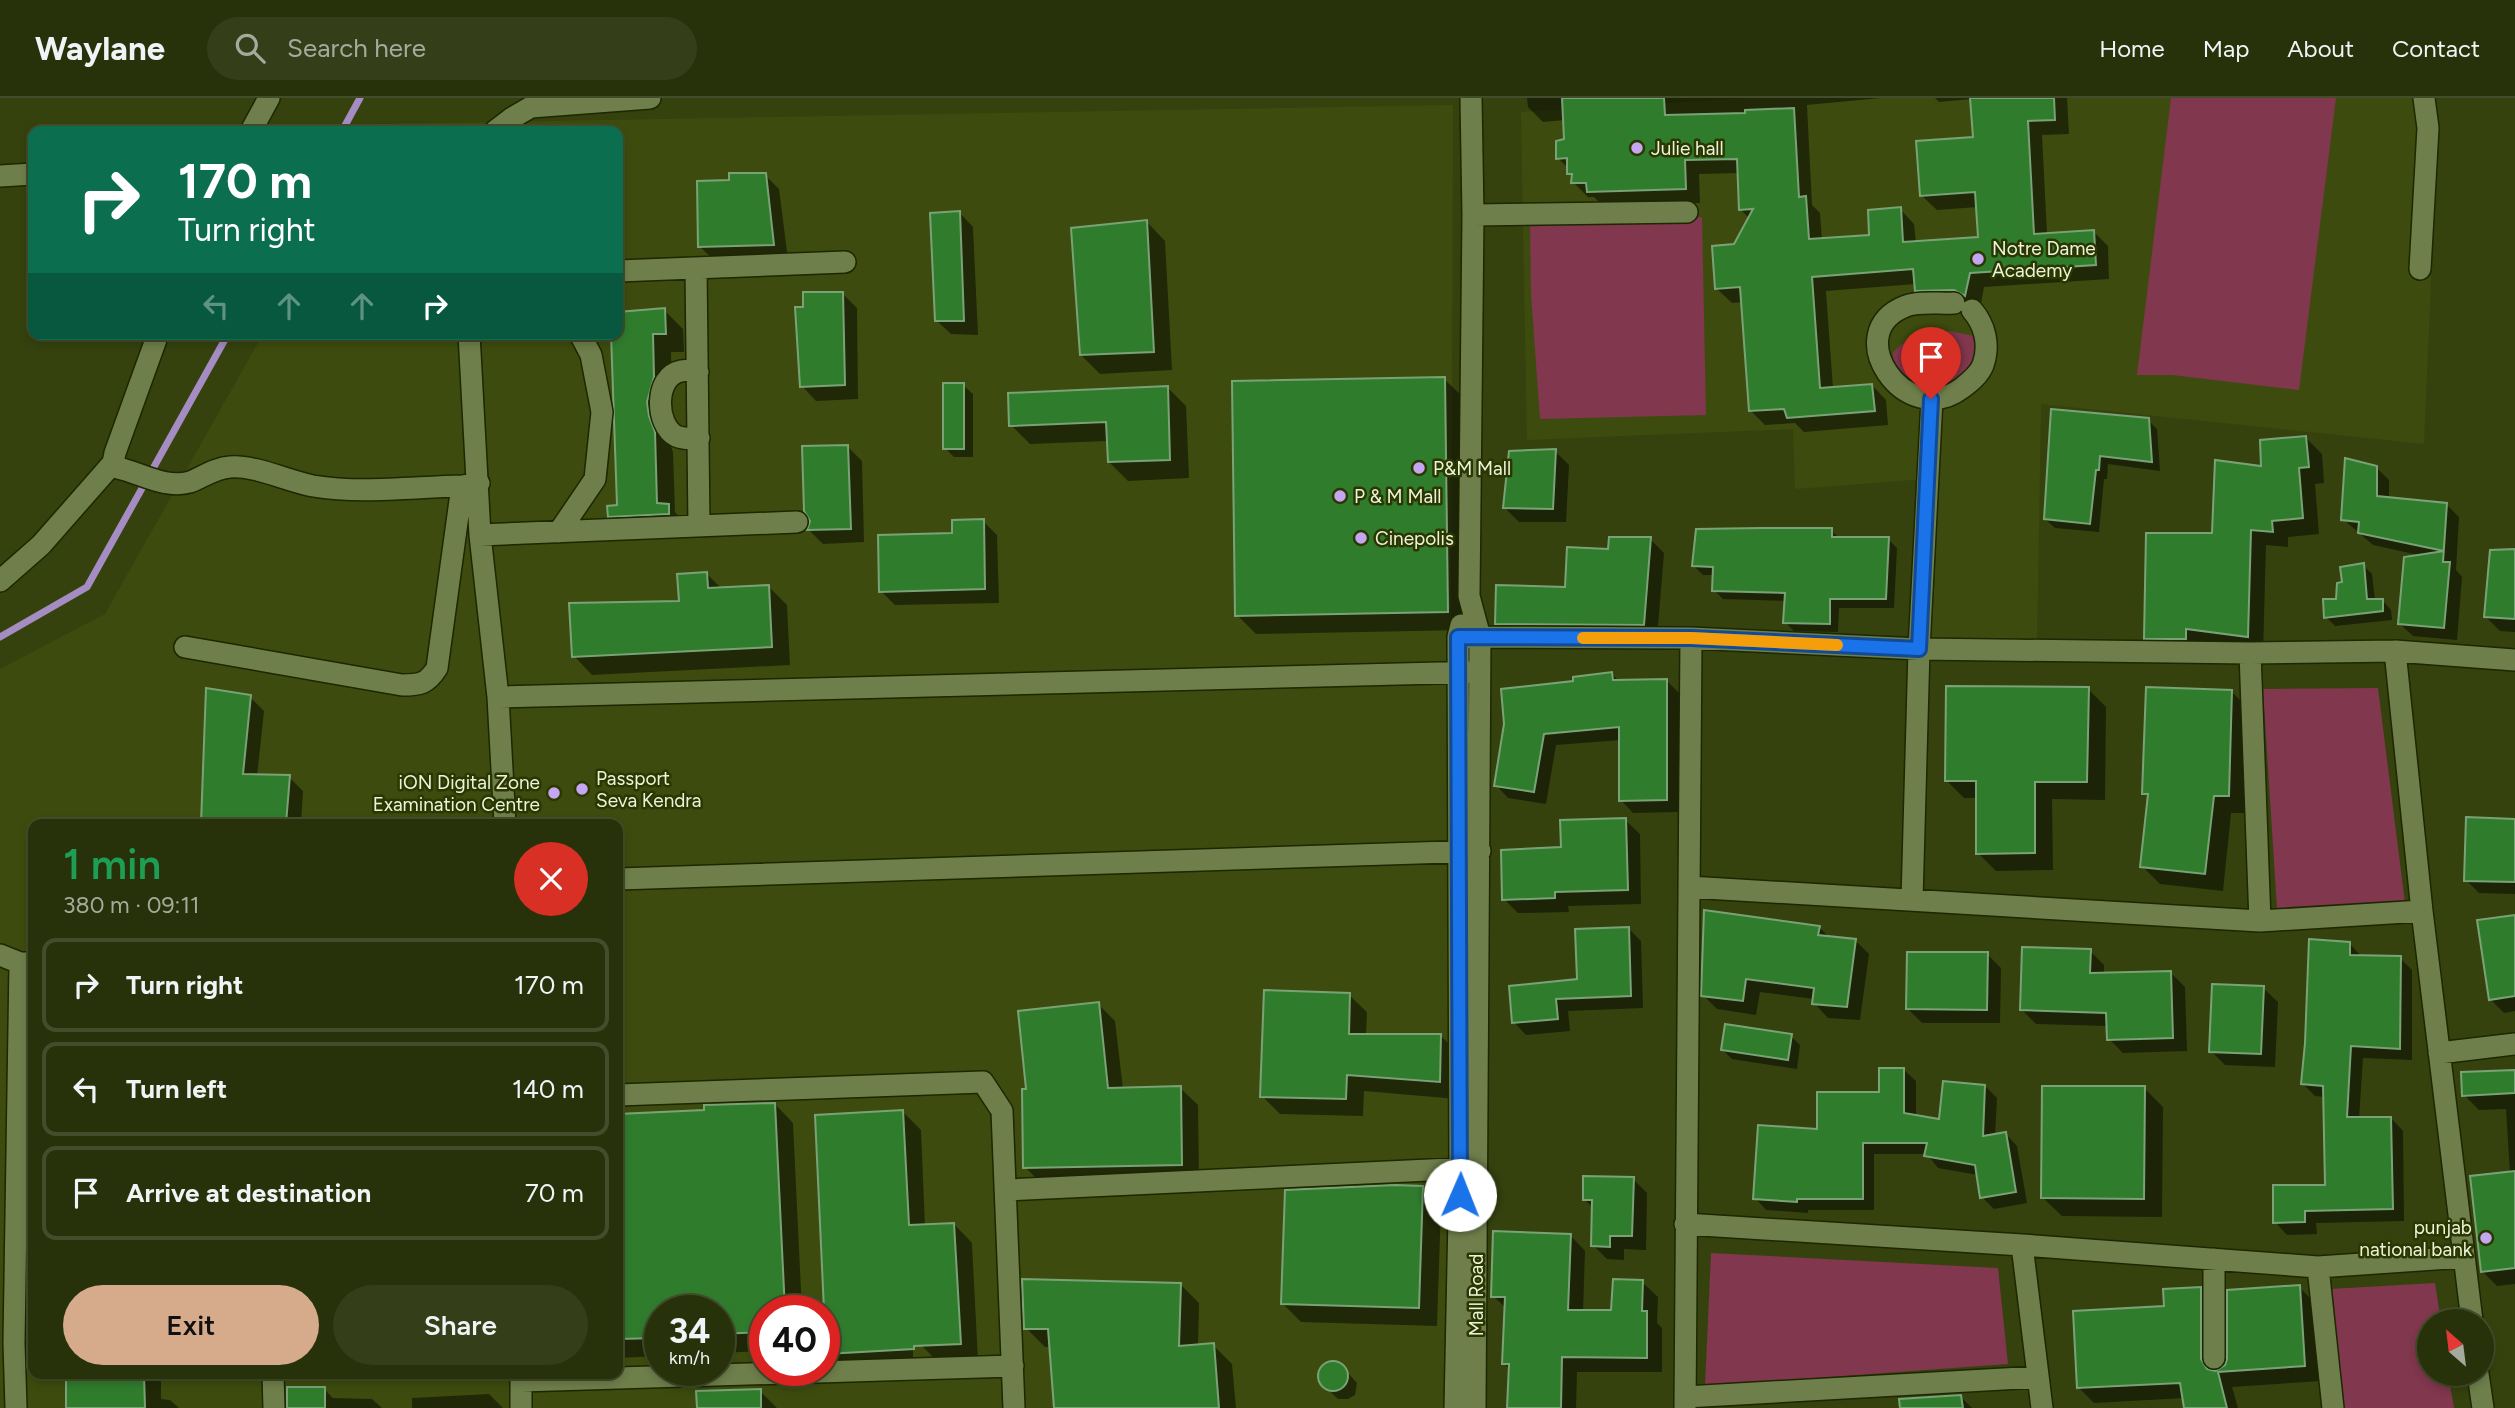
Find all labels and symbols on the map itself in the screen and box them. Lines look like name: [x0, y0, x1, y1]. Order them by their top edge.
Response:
place label: Julie hall: [1651, 137, 1724, 160]
marker: Julie hall: [1629, 140, 1645, 156]
place label: Notre Dame Academy: [1992, 237, 2096, 282]
marker: Notre Dame Academy: [1970, 251, 1986, 267]
pin: [1901, 327, 1961, 399]
place label: P&M Mall: [1433, 457, 1511, 480]
marker: P&M Mall: [1411, 460, 1427, 476]
place label: P & M Mall: [1354, 485, 1442, 508]
marker: P & M Mall: [1332, 488, 1348, 504]
place label: Cinepolis: [1375, 527, 1454, 550]
marker: Cinepolis: [1353, 530, 1369, 546]
place label: Passport Seva Kendra: [596, 767, 701, 812]
place label: iON Digital Zone Examination Centre: [373, 771, 540, 816]
marker: Passport Seva Kendra: [574, 781, 590, 797]
marker: iON Digital Zone Examination Centre: [546, 785, 562, 801]
position arrow: [1423, 1158, 1497, 1232]
place label: punjab national bank: [2359, 1216, 2473, 1261]
marker: punjab national bank: [2478, 1230, 2494, 1246]
street label: Mall Road: [1465, 1254, 1488, 1336]
speed limit sign: 40: [749, 1295, 840, 1386]
north arrow: [2417, 1309, 2494, 1386]

